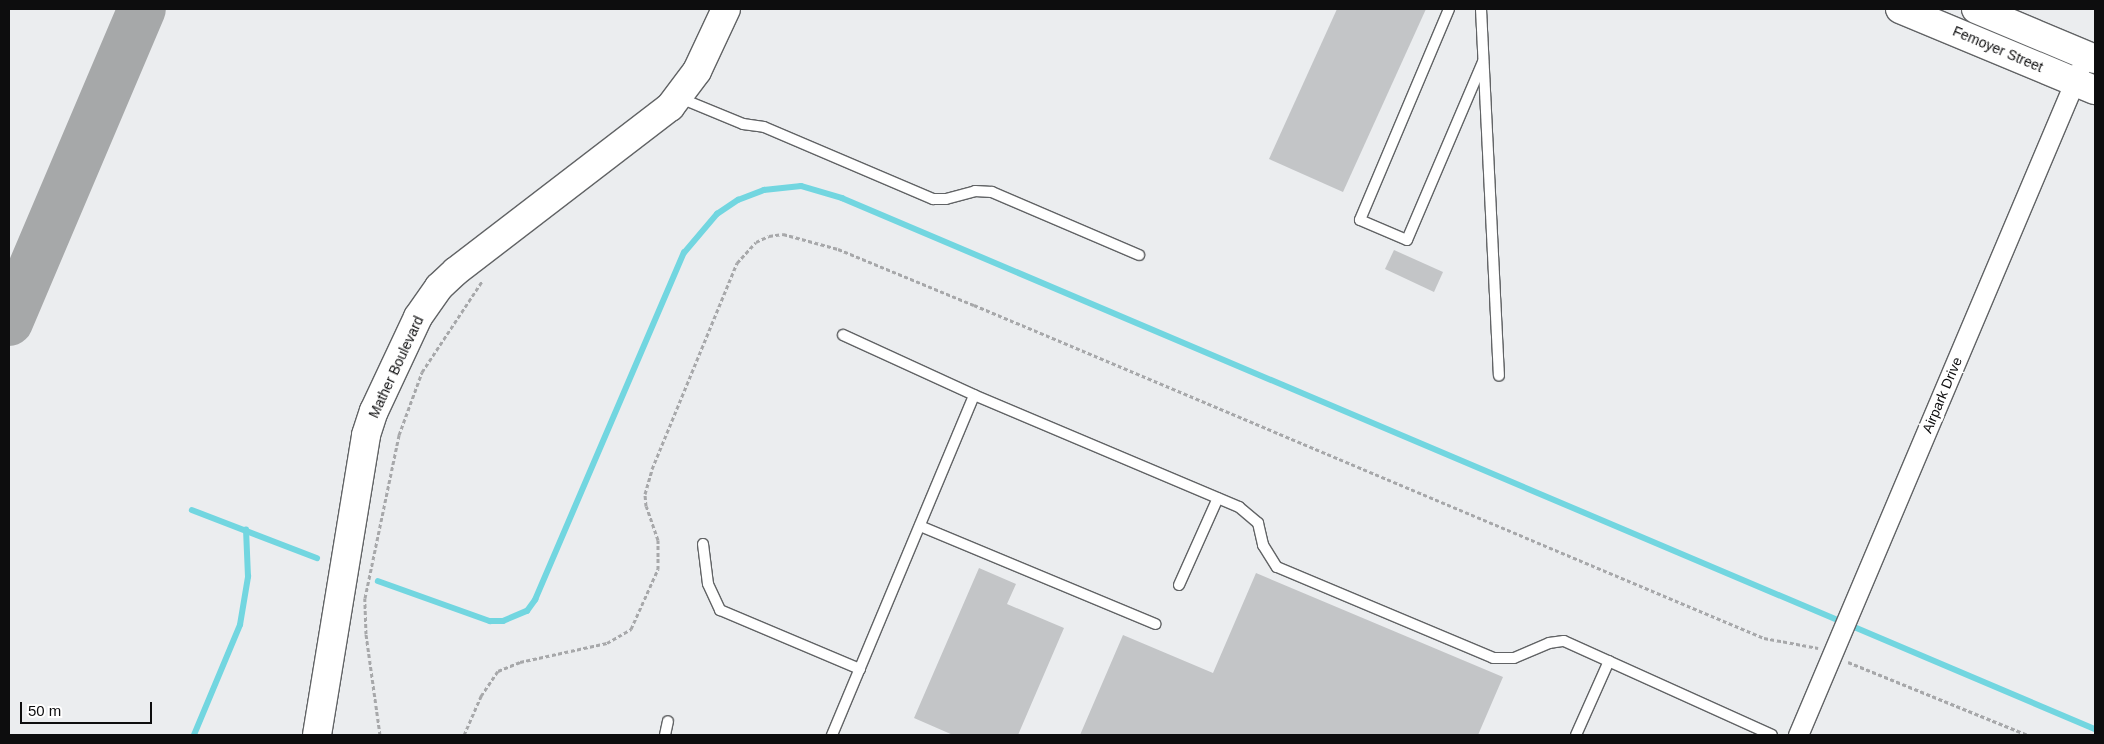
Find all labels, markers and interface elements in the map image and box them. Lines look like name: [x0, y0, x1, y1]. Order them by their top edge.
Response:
street label: Femoyer Street: [1950, 22, 2046, 76]
street label: Mather Boulevard: [365, 313, 427, 421]
street label: Airpark Drive: [1918, 354, 1966, 436]
scale bar: [22, 692, 155, 724]
text: 50 m: [28, 702, 61, 719]

